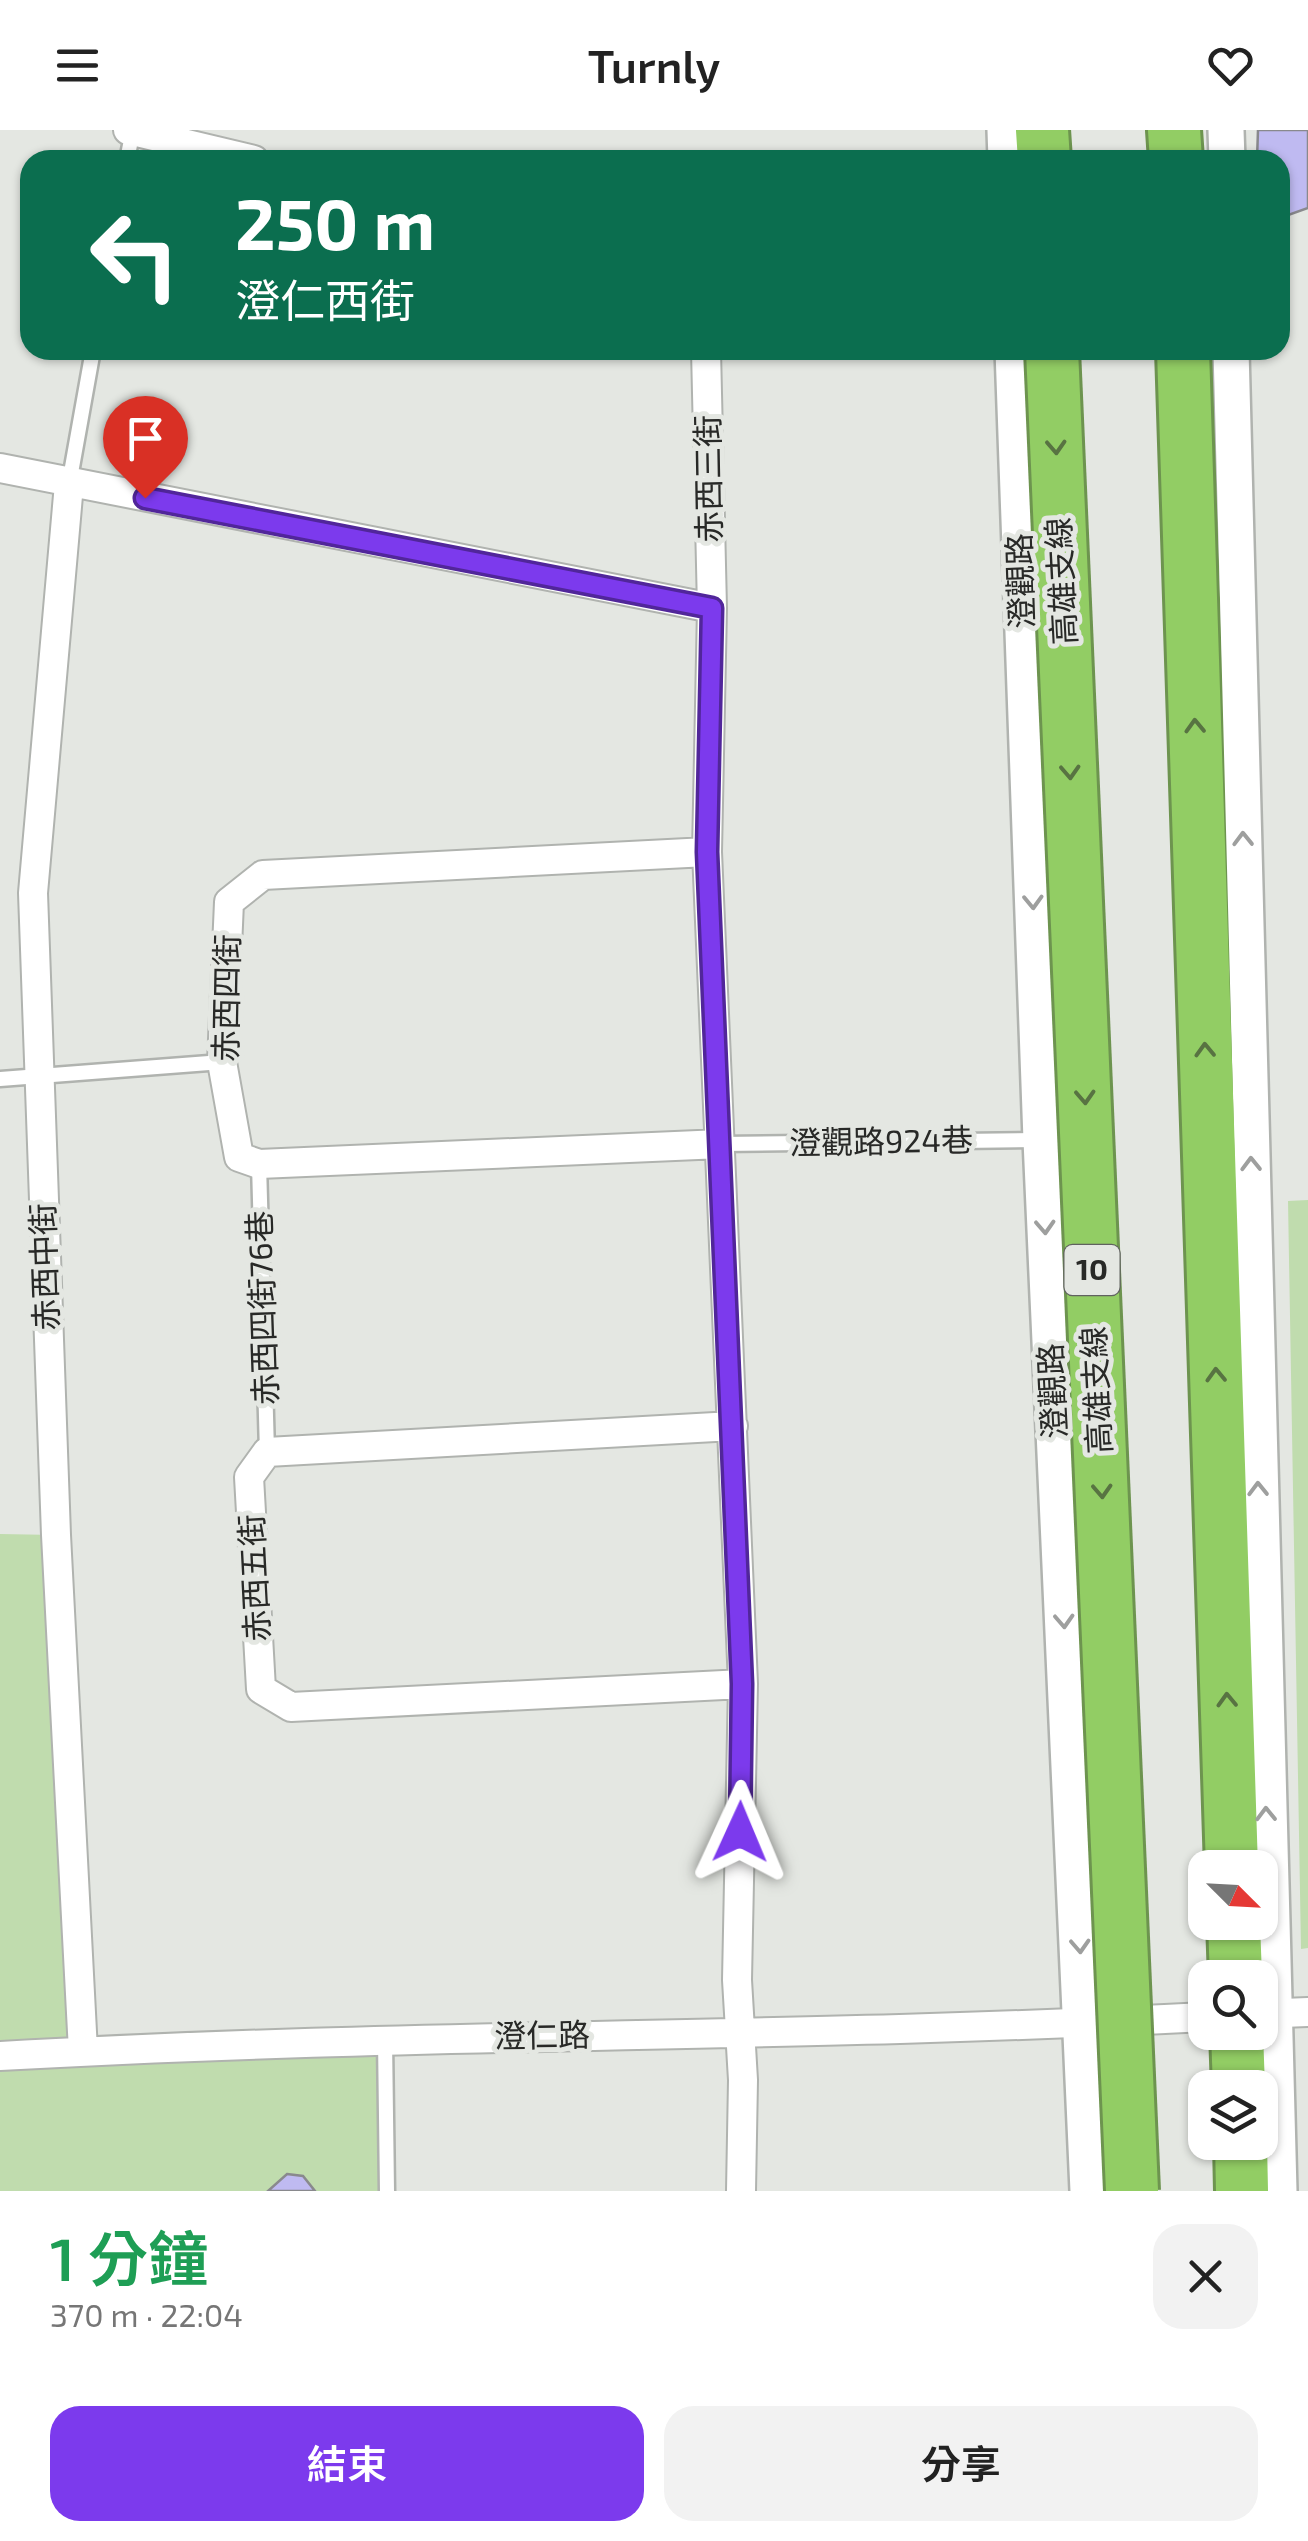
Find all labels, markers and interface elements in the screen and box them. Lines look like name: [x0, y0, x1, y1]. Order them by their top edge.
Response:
icon: menu: [50, 38, 105, 93]
text: Turnly: [588, 38, 720, 92]
icon: heart: [1203, 38, 1258, 93]
text: 250 m: [235, 180, 435, 264]
icon: left: [70, 190, 200, 320]
text: 澄仁西街: [235, 272, 415, 326]
pin: [103, 396, 188, 499]
icon: arrive: [118, 411, 173, 466]
street label: 赤西三街: [687, 415, 727, 543]
one-way arrow: [1045, 440, 1066, 456]
street label: 高雄支線: [1038, 516, 1082, 646]
street label: 澄觀路: [998, 532, 1040, 630]
one-way arrow: [1185, 717, 1206, 733]
one-way arrow: [1060, 765, 1081, 781]
one-way arrow: [1232, 831, 1253, 846]
one-way arrow: [1022, 895, 1043, 911]
street label: 赤西四街: [205, 934, 245, 1062]
one-way arrow: [1195, 1042, 1216, 1058]
one-way arrow: [1074, 1089, 1095, 1105]
street label: 澄觀路924巷: [789, 1119, 973, 1161]
one-way arrow: [1240, 1155, 1261, 1171]
street label: 赤西中街: [22, 1202, 64, 1332]
street label: 赤西四街76巷: [239, 1210, 283, 1406]
one-way arrow: [1034, 1219, 1055, 1235]
road number: 10: [1064, 1245, 1120, 1295]
street label: 高雄支線: [1073, 1325, 1117, 1455]
street label: 澄觀路: [1030, 1342, 1072, 1440]
one-way arrow: [1206, 1367, 1227, 1383]
one-way arrow: [1248, 1480, 1269, 1496]
one-way arrow: [1091, 1484, 1112, 1500]
street label: 赤西五街: [231, 1513, 275, 1643]
one-way arrow: [1053, 1614, 1074, 1630]
one-way arrow: [1216, 1692, 1237, 1708]
position arrow: [688, 1780, 792, 1884]
one-way arrow: [1256, 1805, 1277, 1821]
north arrow: [1188, 1850, 1278, 1940]
map controls: [1188, 1850, 1278, 2160]
one-way arrow: [1069, 1939, 1090, 1955]
button: search: [1188, 1960, 1278, 2050]
street label: 澄仁路: [494, 2014, 590, 2054]
button: layers: [1188, 2070, 1278, 2160]
text: 1 分鐘: [50, 2221, 208, 2293]
button: close: [1153, 2224, 1258, 2329]
text: 370 m · 22:04: [50, 2295, 243, 2333]
button: 結束: [50, 2406, 644, 2521]
button: 分享: [664, 2406, 1258, 2521]

